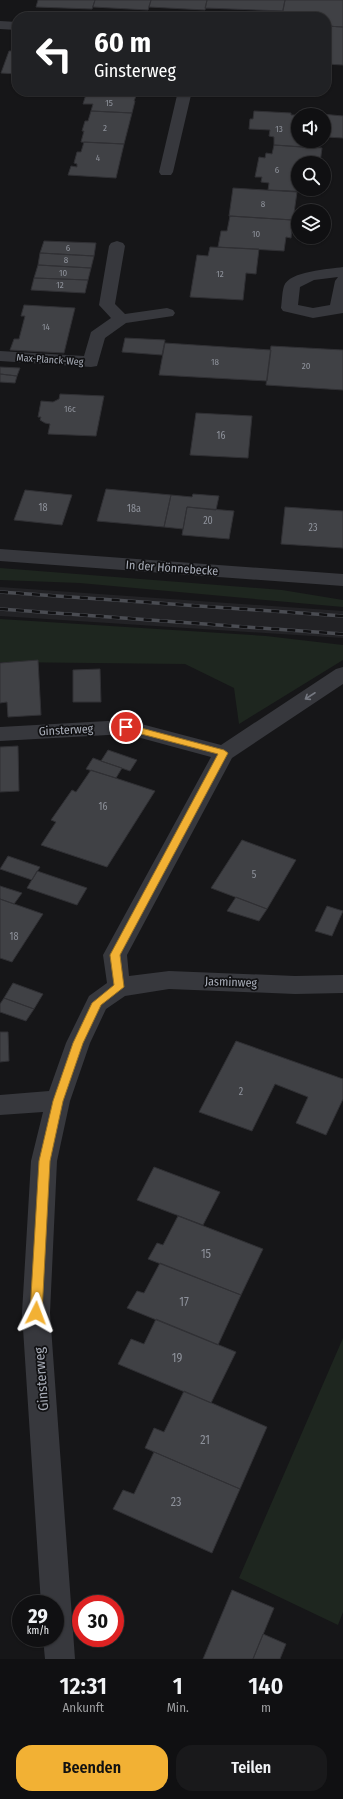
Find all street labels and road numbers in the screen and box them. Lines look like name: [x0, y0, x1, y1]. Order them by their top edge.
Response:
street label: Max-Planck-Weg: [16, 352, 84, 368]
street label: In der Hönnebecke: [125, 558, 219, 578]
street label: Ginsterweg: [38, 722, 94, 738]
street label: Jasminweg: [205, 974, 258, 990]
street label: Ginsterweg: [31, 1346, 52, 1411]

